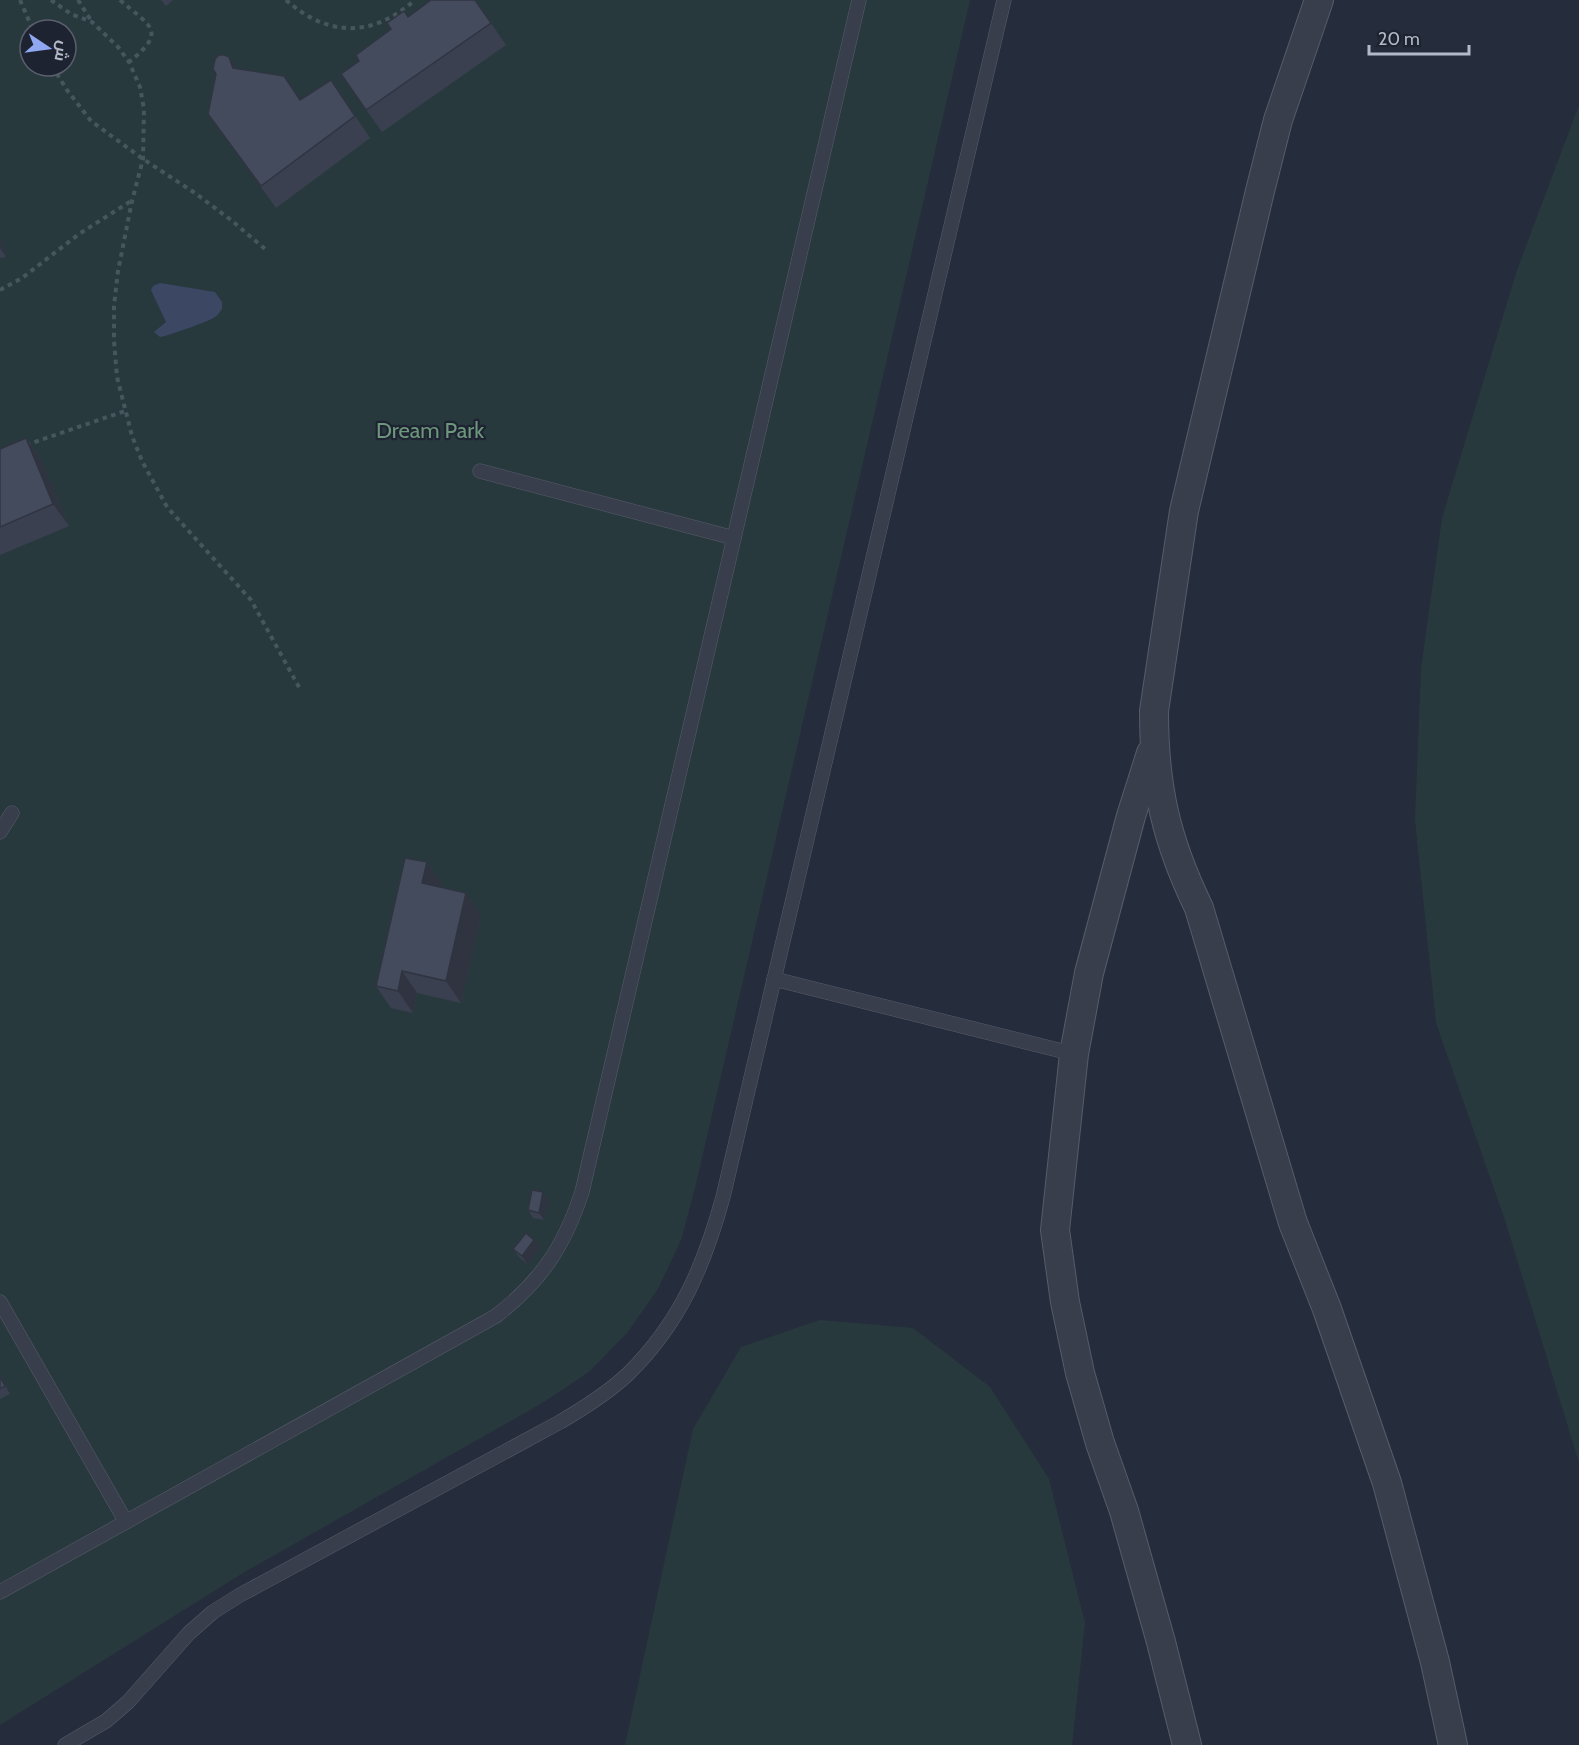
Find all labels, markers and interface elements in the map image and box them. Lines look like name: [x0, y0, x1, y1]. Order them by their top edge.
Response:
north arrow: [18, 18, 78, 78]
scale bar: [1369, 18, 1470, 56]
text: 20 m: [1378, 28, 1420, 50]
text: ش: [51, 39, 74, 63]
park label: Dream Park: [376, 417, 484, 444]

